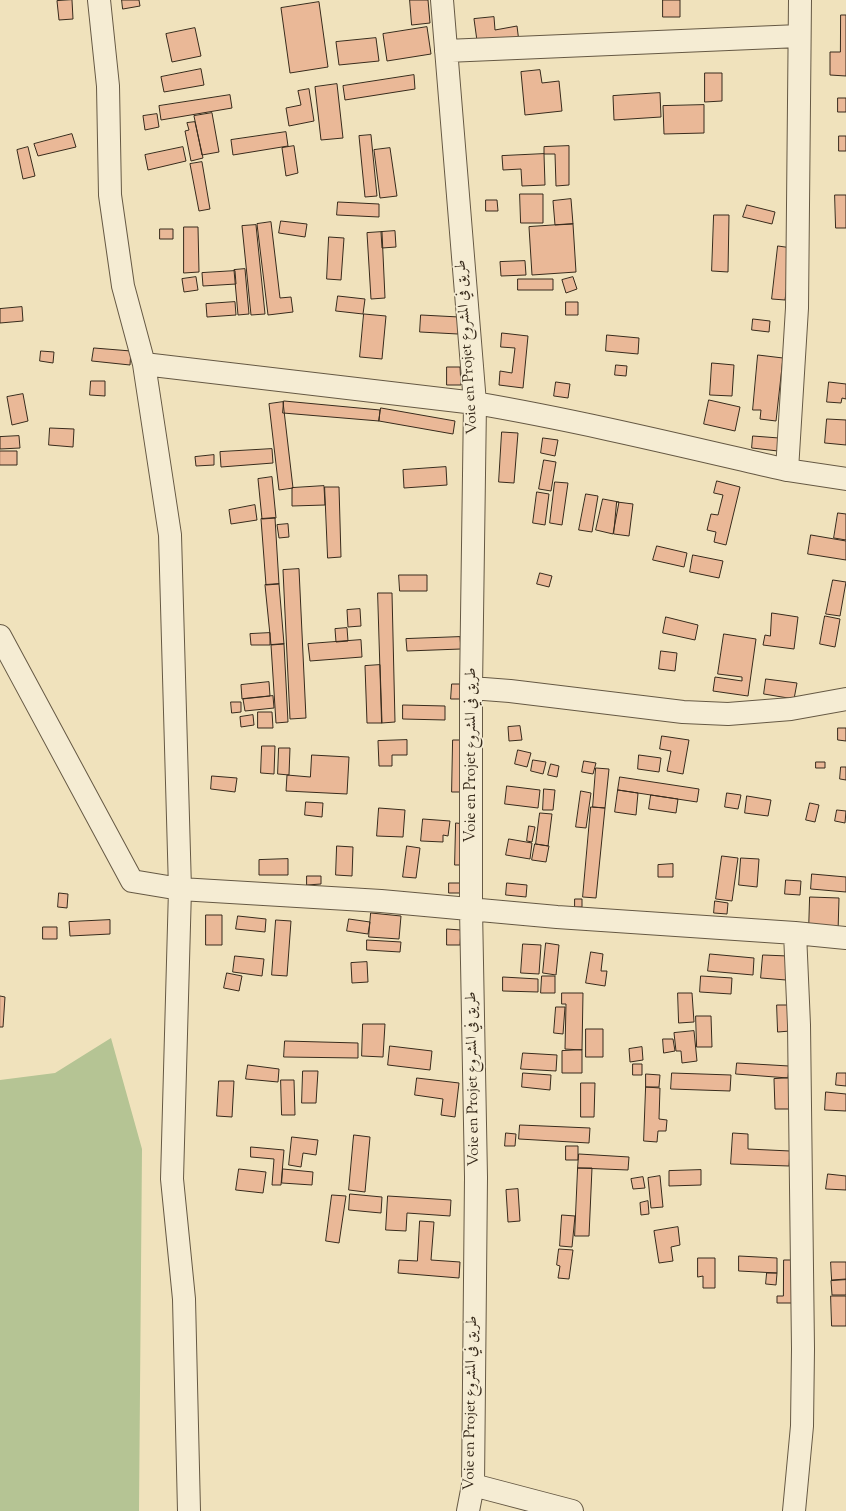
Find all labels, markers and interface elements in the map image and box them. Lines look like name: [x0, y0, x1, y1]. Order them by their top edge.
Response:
street label: Voie en Projet طريق في المشروع: [453, 259, 483, 435]
street label: Voie en Projet طريق في المشروع: [463, 668, 481, 842]
street label: Voie en Projet طريق في المشروع: [463, 991, 485, 1167]
street label: Voie en Projet طريق في المشروع: [461, 1315, 483, 1491]

